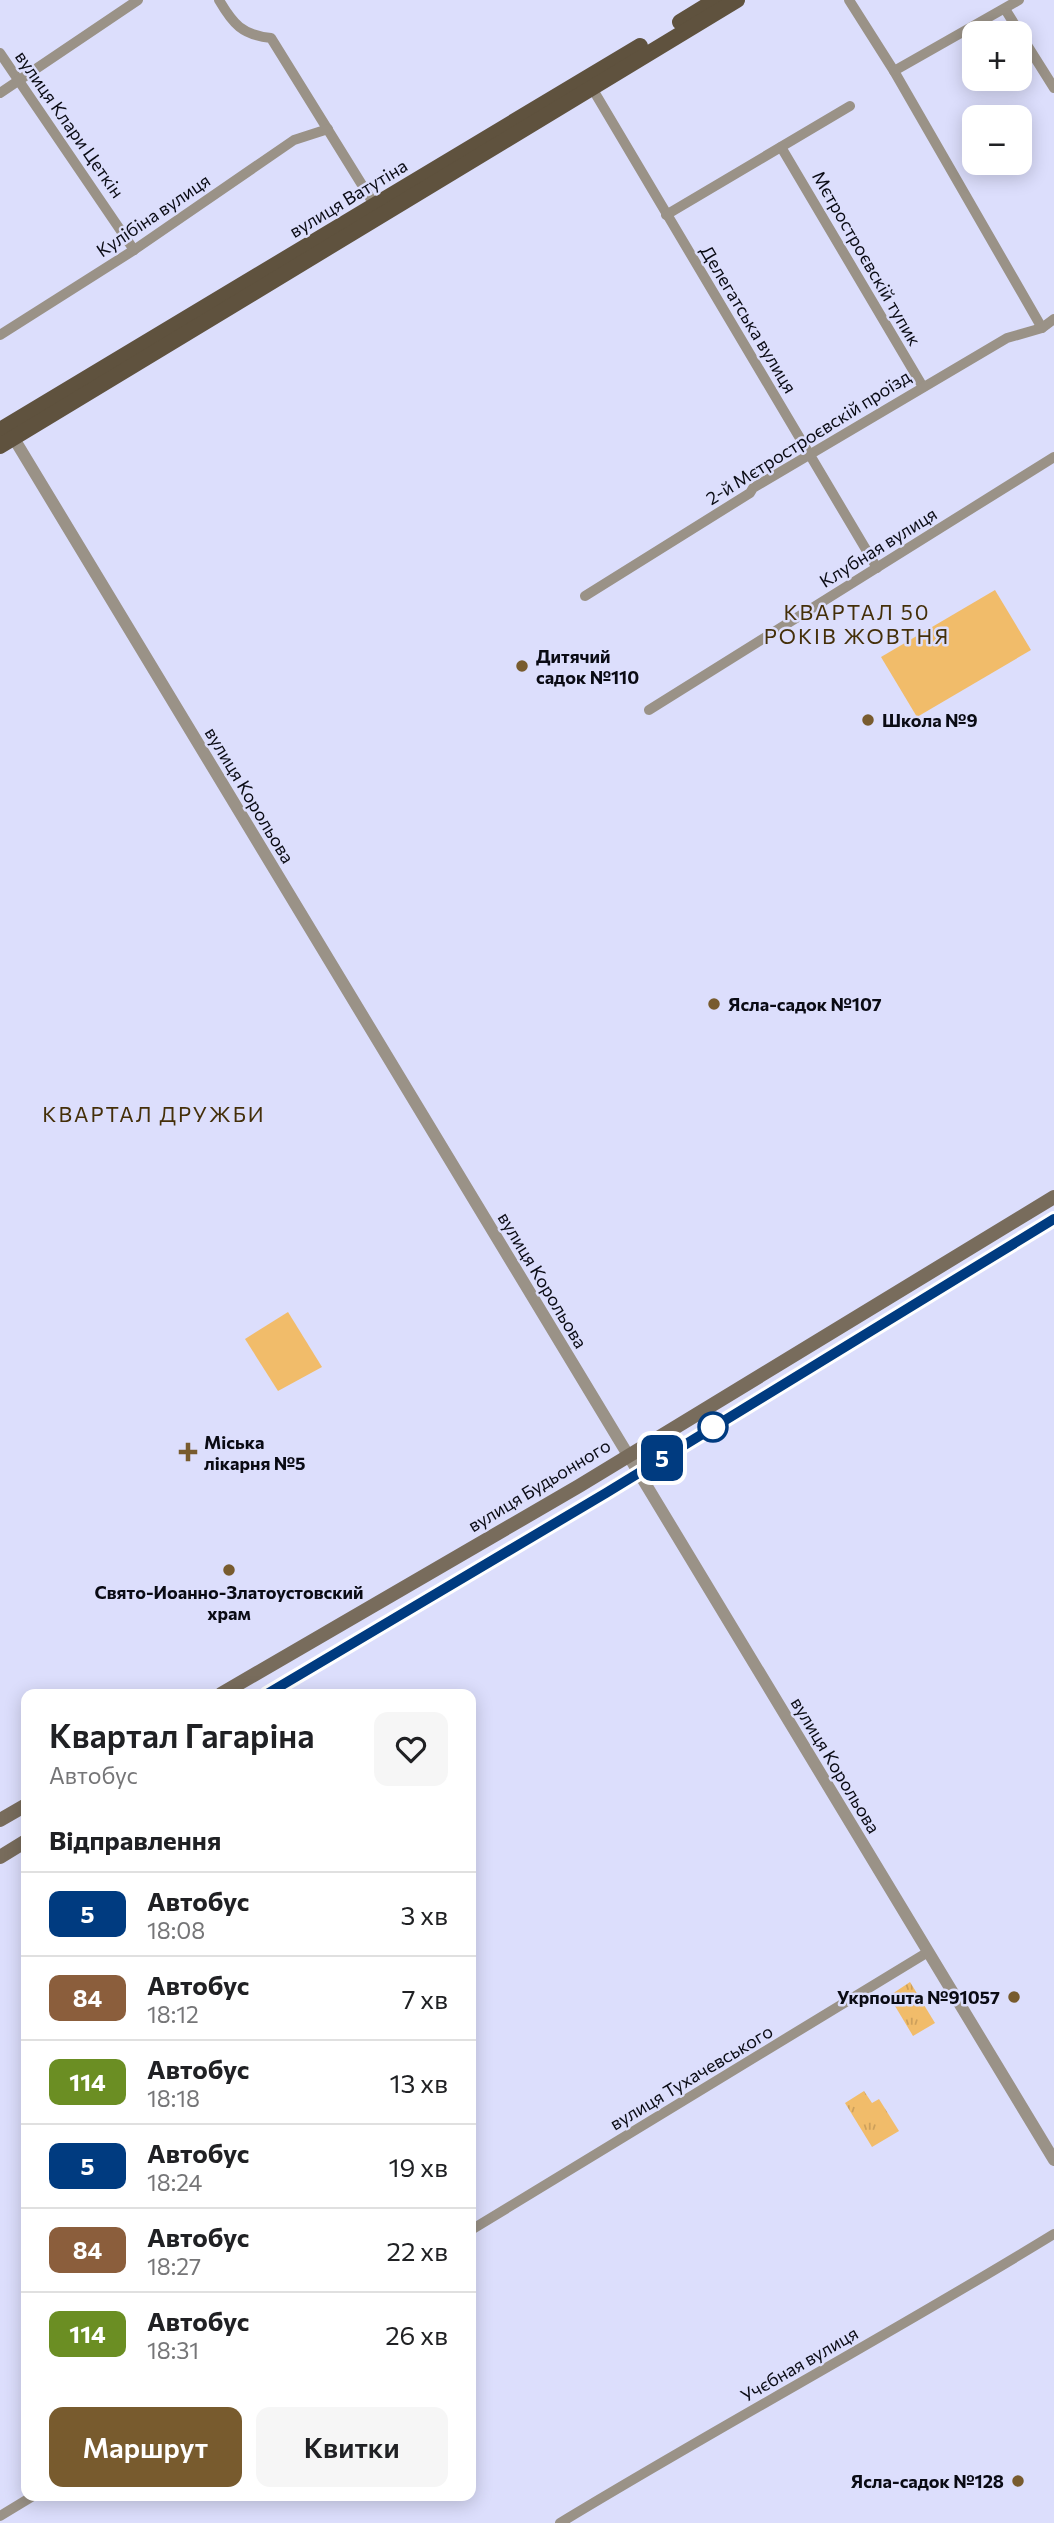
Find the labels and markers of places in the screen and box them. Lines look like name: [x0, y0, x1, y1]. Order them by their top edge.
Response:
place label: Дитячий садок №110: [536, 645, 639, 688]
marker: Дитячий садок №110: [514, 658, 530, 674]
place label: Школа №9: [882, 709, 978, 731]
marker: Школа №9: [860, 712, 876, 728]
place label: Ясла-садок №107: [728, 993, 882, 1015]
marker: Ясла-садок №107: [706, 996, 722, 1012]
unlabelled marker: [698, 1412, 728, 1442]
place label: Міська лікарня №5: [204, 1431, 306, 1474]
marker: Міська лікарня №5: [178, 1442, 198, 1462]
marker: Свято-Иоанно-Златоустовский храм: [221, 1562, 237, 1578]
place label: Свято-Иоанно-Златоустовский храм: [94, 1581, 364, 1624]
place label: Укрпошта №91057: [837, 1986, 1000, 2008]
marker: Укрпошта №91057: [1006, 1989, 1022, 2005]
place label: Ясла-садок №128: [851, 2470, 1004, 2492]
marker: Ясла-садок №128: [1010, 2473, 1026, 2489]

